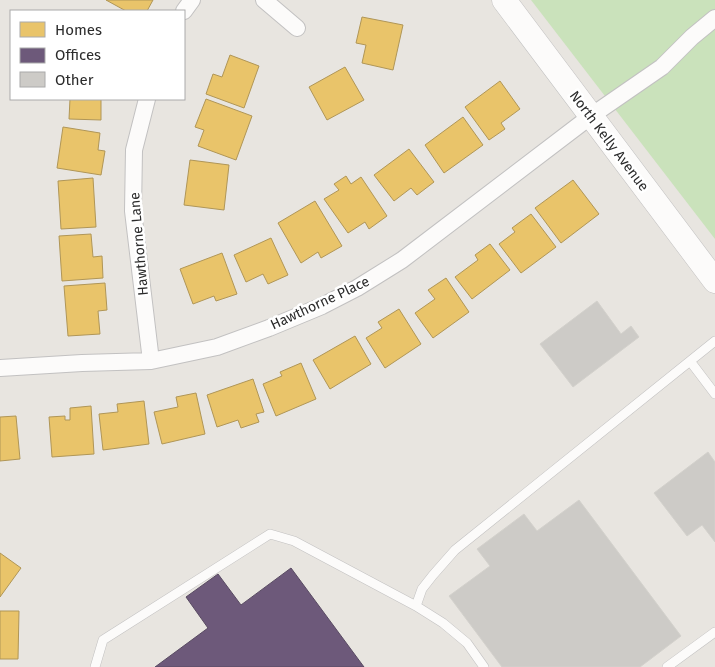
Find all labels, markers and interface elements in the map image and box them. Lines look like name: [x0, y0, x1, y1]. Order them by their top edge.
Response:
legend: [10, 10, 185, 100]
text: Homes: [55, 21, 102, 39]
text: Offices: [55, 46, 101, 64]
text: Other: [55, 71, 94, 89]
street label: North Kelly Avenue: [566, 88, 652, 194]
street label: Hawthorne Lane: [126, 192, 152, 296]
street label: Hawthorne Place: [268, 273, 372, 333]

